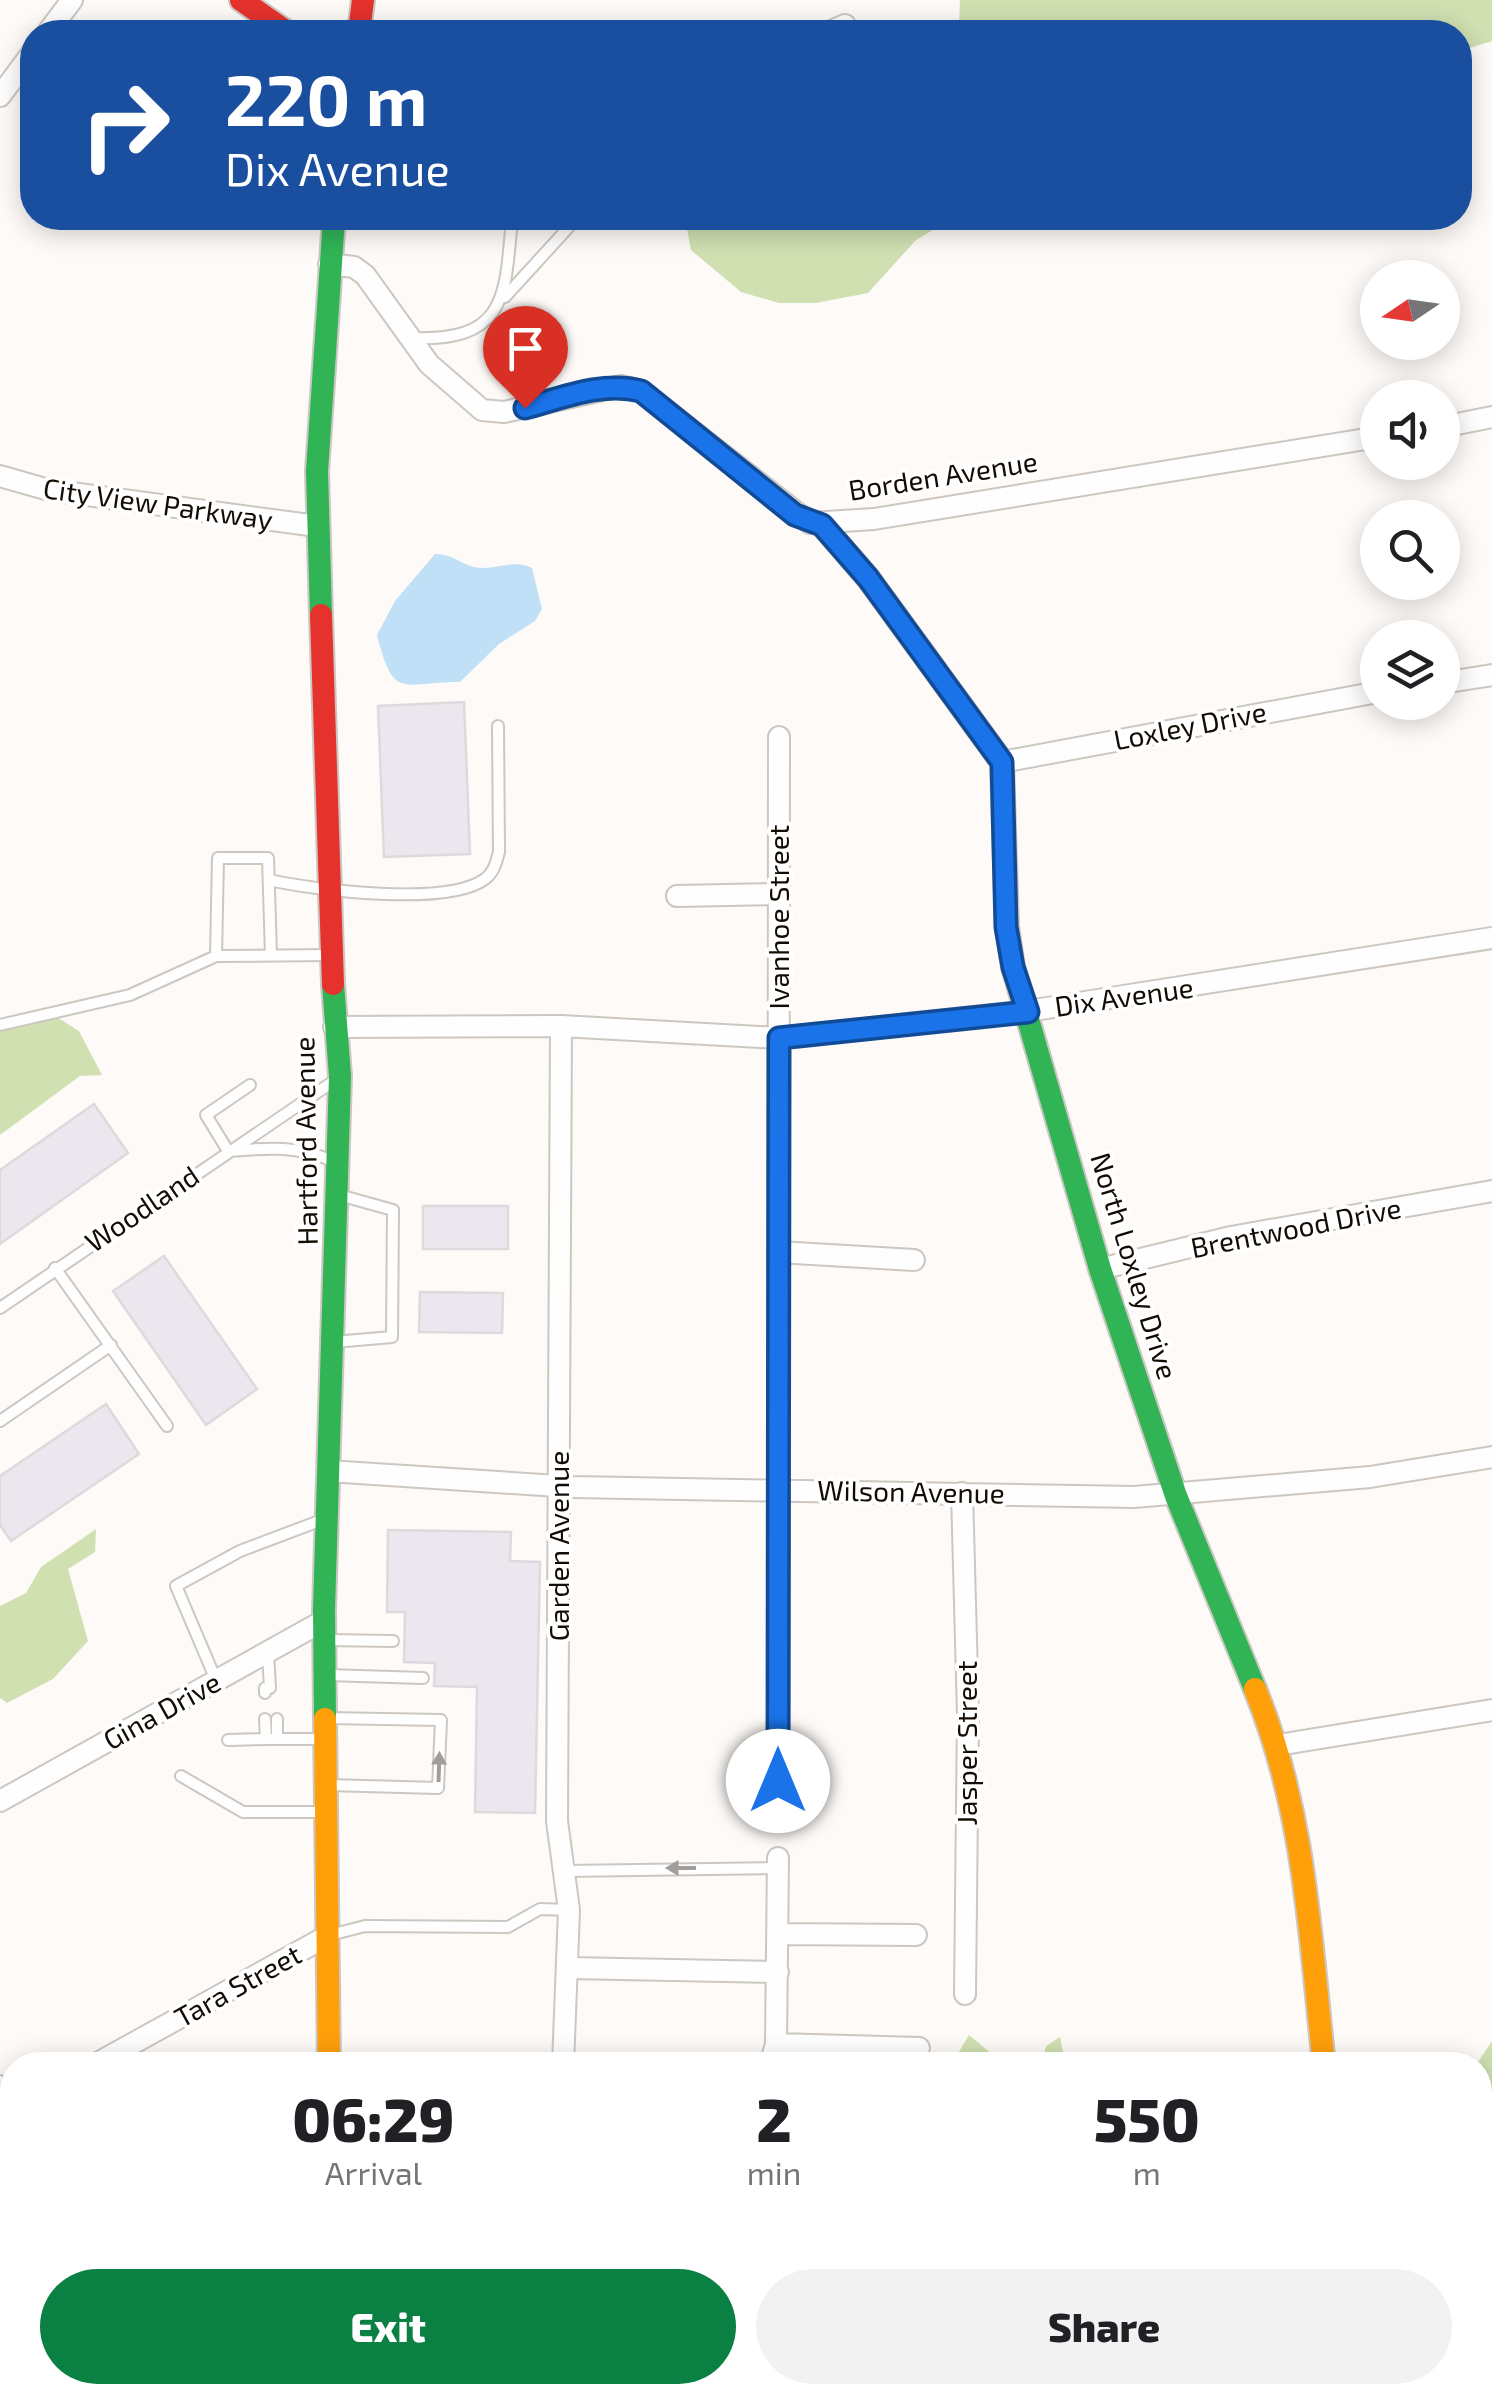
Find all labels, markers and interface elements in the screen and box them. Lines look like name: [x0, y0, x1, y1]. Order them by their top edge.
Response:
text: 220 m: [225, 56, 427, 140]
icon: right: [60, 60, 190, 190]
text: Dix Avenue: [225, 141, 450, 195]
north arrow: [1360, 260, 1460, 360]
map controls: [1360, 260, 1460, 720]
pin: [483, 306, 568, 409]
icon: arrive: [498, 321, 553, 376]
button: sound: [1360, 380, 1460, 480]
street label: Borden Avenue: [846, 443, 1040, 507]
street label: City View Parkway: [41, 470, 275, 536]
button: search: [1360, 500, 1460, 600]
button: layers: [1360, 620, 1460, 720]
street label: Loxley Drive: [1111, 694, 1269, 756]
street label: Ivanhoe Street: [761, 825, 795, 1009]
street label: Dix Avenue: [1052, 969, 1195, 1023]
street label: Hartford Avenue: [286, 1036, 324, 1246]
street label: North Loxley Drive: [1084, 1148, 1186, 1383]
street label: Woodland: [78, 1158, 205, 1259]
street label: Brentwood Drive: [1188, 1190, 1404, 1264]
street label: Garden Avenue: [541, 1451, 575, 1641]
street label: Wilson Avenue: [817, 1472, 1005, 1510]
street label: Jasper Street: [949, 1660, 983, 1826]
street label: Gina Drive: [97, 1664, 226, 1756]
position arrow: [726, 1729, 830, 1833]
one-way arrow: [432, 1750, 448, 1782]
one-way arrow: [665, 1860, 697, 1876]
street label: Tara Street: [168, 1936, 307, 2034]
text: 06:29: [292, 2082, 455, 2154]
text: 2: [756, 2082, 792, 2154]
text: 550: [1094, 2082, 1200, 2154]
text: Arrival: [325, 2153, 422, 2191]
text: min: [747, 2153, 801, 2191]
text: m: [1133, 2153, 1161, 2191]
button: Exit: [40, 2269, 736, 2384]
button: Share: [756, 2269, 1452, 2384]

